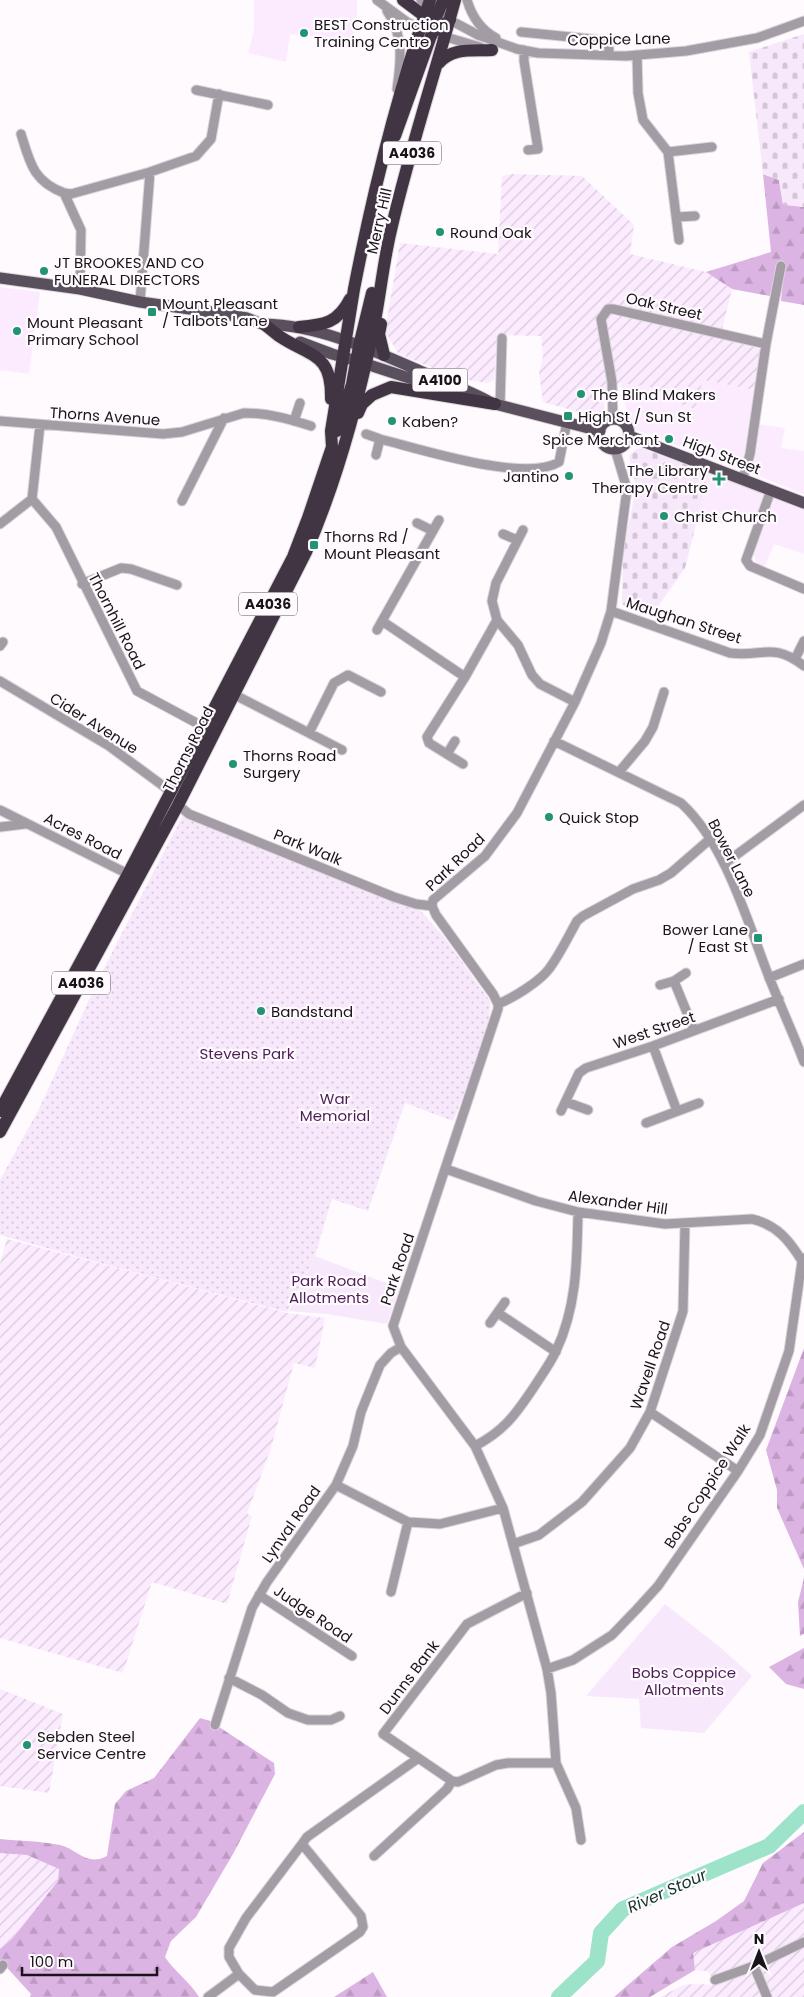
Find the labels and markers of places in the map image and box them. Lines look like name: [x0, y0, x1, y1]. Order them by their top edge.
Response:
place label: BEST Construction Training Centre: [314, 14, 449, 52]
marker: BEST Construction Training Centre: [298, 27, 310, 39]
place label: Round Oak: [450, 222, 532, 243]
marker: Round Oak: [434, 226, 446, 238]
place label: JT BROOKES AND CO FUNERAL DIRECTORS: [54, 252, 204, 290]
marker: JT BROOKES AND CO FUNERAL DIRECTORS: [38, 265, 50, 277]
place label: Mount Pleasant / Talbots Lane: [162, 293, 278, 331]
marker: Mount Pleasant / Talbots Lane: [146, 306, 158, 318]
place label: Mount Pleasant Primary School: [27, 312, 143, 350]
marker: Mount Pleasant Primary School: [11, 325, 23, 337]
place label: The Blind Makers: [591, 384, 716, 405]
marker: The Blind Makers: [575, 388, 587, 400]
place label: High St / Sun St: [578, 406, 692, 427]
marker: High St / Sun St: [562, 410, 574, 422]
place label: Kaben?: [402, 411, 458, 432]
marker: Kaben?: [386, 415, 398, 427]
place label: Spice Merchant: [542, 429, 659, 450]
marker: Spice Merchant: [663, 433, 675, 445]
place label: The Library Therapy Centre: [592, 460, 709, 498]
place label: Jantino: [503, 466, 559, 487]
marker: Jantino: [563, 470, 575, 482]
marker: The Library Therapy Centre: [712, 472, 726, 486]
place label: Christ Church: [674, 506, 777, 527]
marker: Christ Church: [658, 510, 670, 522]
place label: Thorns Rd / Mount Pleasant: [324, 526, 440, 564]
marker: Thorns Rd / Mount Pleasant: [308, 539, 320, 551]
place label: Thorns Road Surgery: [243, 745, 336, 783]
marker: Thorns Road Surgery: [227, 758, 239, 770]
place label: Quick Stop: [559, 807, 639, 828]
marker: Quick Stop: [543, 811, 555, 823]
place label: Bower Lane / East St: [662, 919, 748, 957]
marker: Bower Lane / East St: [752, 932, 764, 944]
place label: Bandstand: [271, 1001, 353, 1022]
marker: Bandstand: [255, 1005, 267, 1017]
place label: Sebden Steel Service Centre: [37, 1726, 146, 1764]
marker: Sebden Steel Service Centre: [21, 1739, 33, 1751]

